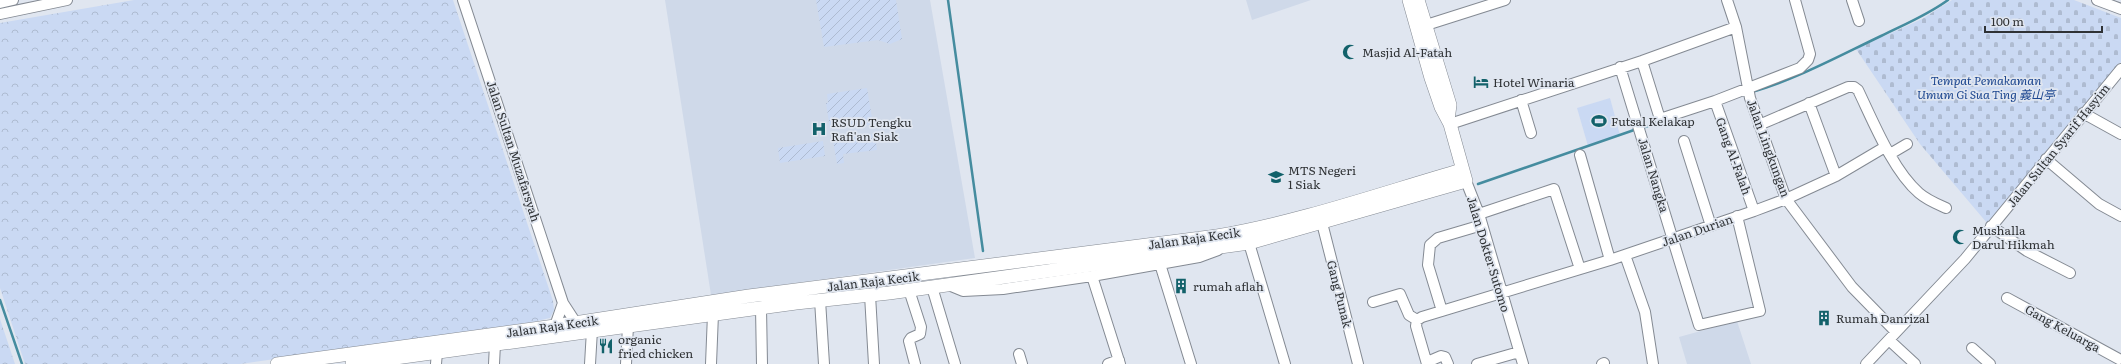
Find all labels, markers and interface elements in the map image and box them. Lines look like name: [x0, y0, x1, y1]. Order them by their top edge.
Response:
scale bar: [1985, 8, 2102, 34]
text: 100 m: [1991, 12, 2024, 30]
mosque icon: Masjid Al-Fatah: [1341, 43, 1359, 61]
place label: Masjid Al-Fatah: [1362, 43, 1452, 61]
park label: Tempat Pemakaman Umum Gi Sua Ting 義山亭: [1917, 71, 2057, 103]
hotel icon: Hotel Winaria: [1472, 73, 1490, 91]
place label: Hotel Winaria: [1493, 73, 1575, 91]
street label: Jalan Sultan Muzafarsyah: [483, 78, 545, 224]
street label: Jalan Sultan Syarif Hasyim: [2002, 79, 2114, 211]
street label: Jalan Lingkungan: [1743, 96, 1795, 200]
sports icon: Futsal Kelakap: [1590, 112, 1608, 130]
place label: Futsal Kelakap: [1611, 112, 1695, 130]
place label: RSUD Tengku Rafi'an Siak: [831, 113, 912, 145]
street label: Gang Al-Falah: [1712, 115, 1756, 197]
hospital icon: RSUD Tengku Rafi'an Siak: [810, 120, 828, 138]
street label: Jalan Nangka: [1634, 135, 1674, 215]
place label: MTS Negeri 1 Siak: [1288, 161, 1356, 193]
school or university icon: MTS Negeri 1 Siak: [1267, 168, 1285, 186]
street label: Jalan Dokter Sutomo: [1463, 194, 1515, 314]
street label: Jalan Durian: [1659, 209, 1735, 251]
place label: Mushalla Darul Hikmah: [1972, 221, 2055, 253]
street label: Jalan Raja Kecik: [1147, 223, 1242, 253]
mosque icon: Mushalla Darul Hikmah: [1951, 228, 1969, 246]
street label: Gang Punak: [1323, 258, 1357, 330]
street label: Jalan Raja Kecik: [826, 266, 921, 296]
building icon: rumah aflah: [1172, 277, 1190, 295]
place label: rumah aflah: [1193, 277, 1264, 295]
street label: Gang Keluarga: [2022, 300, 2104, 356]
building icon: Rumah Danrizal: [1815, 309, 1833, 327]
place label: Rumah Danrizal: [1836, 309, 1930, 327]
street label: Jalan Raja Kecik: [505, 311, 600, 341]
place label: organic fried chicken: [618, 330, 693, 362]
restaurant icon: organic fried chicken: [597, 337, 615, 355]

